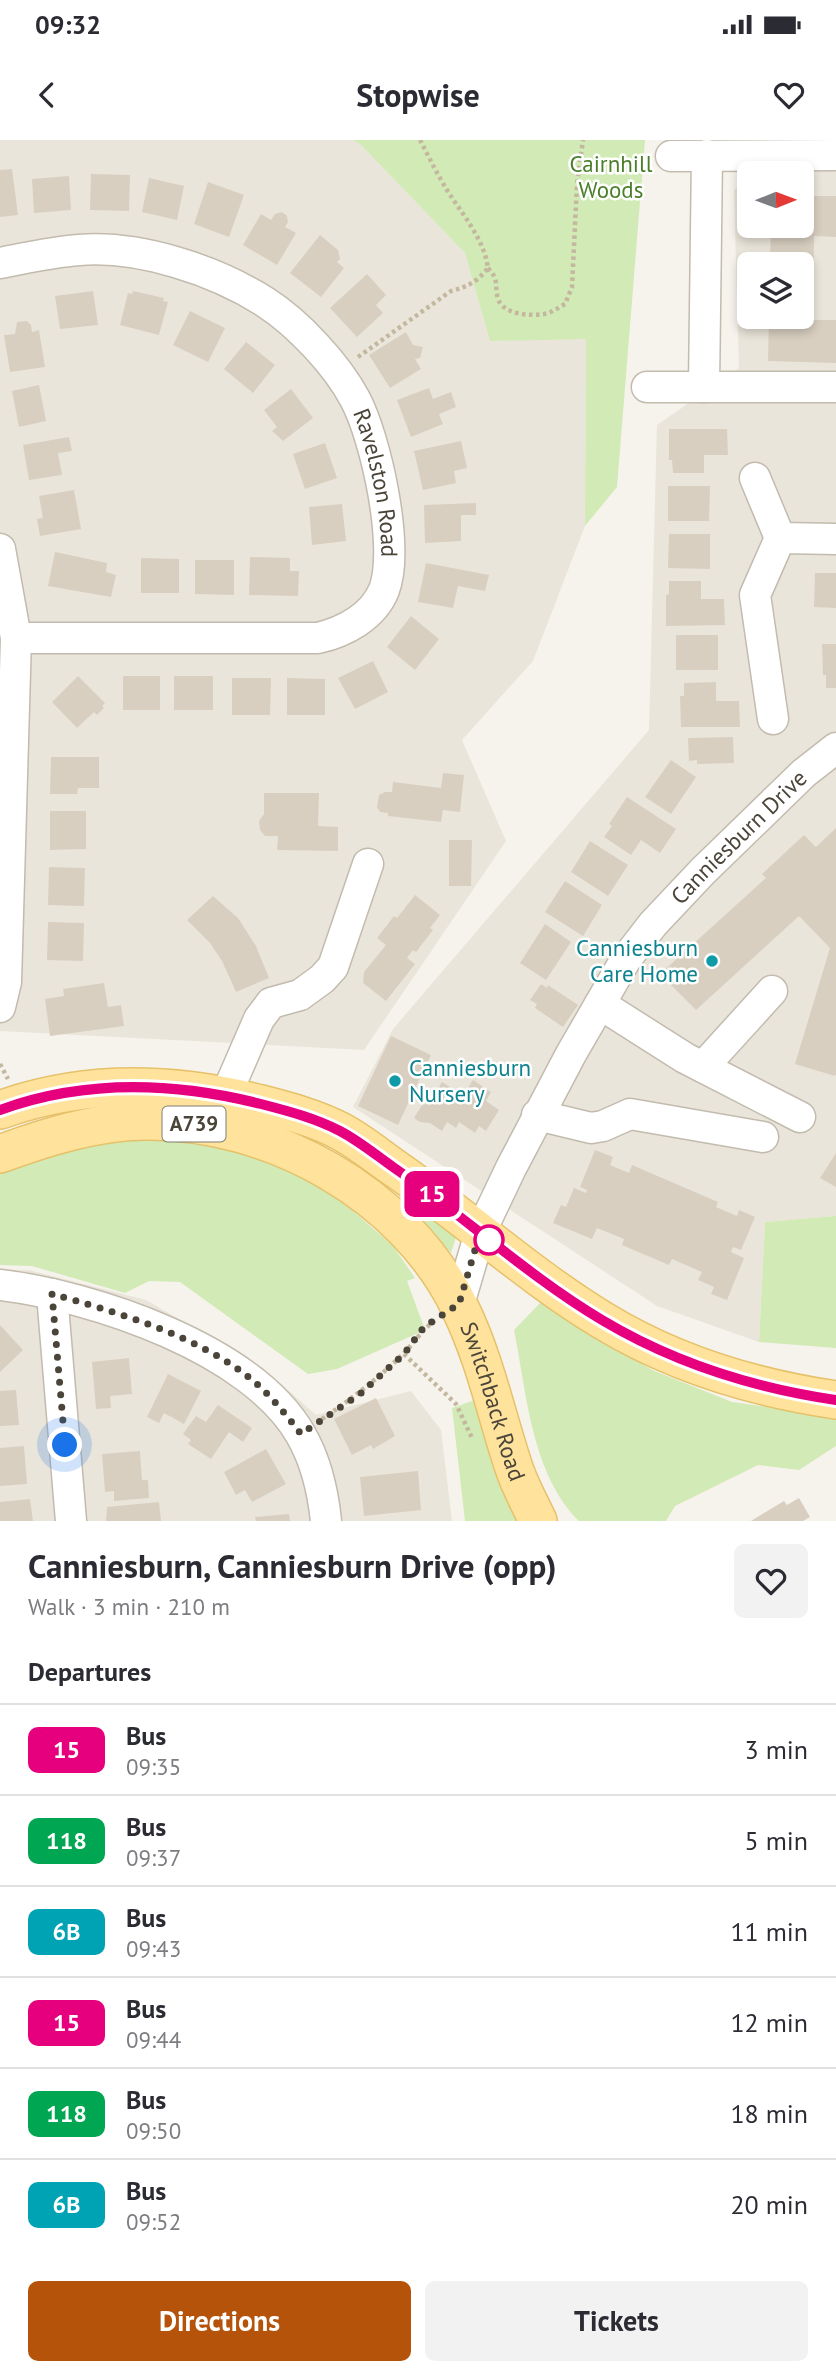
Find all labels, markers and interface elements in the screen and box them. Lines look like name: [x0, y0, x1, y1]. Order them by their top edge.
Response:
text: 09:32: [35, 8, 101, 41]
text: Stopwise: [356, 74, 480, 116]
icon: back: [28, 76, 66, 114]
icon: heart: [770, 76, 808, 114]
park label: Cairnhill Woods: [570, 149, 653, 204]
north arrow: [737, 161, 814, 238]
map controls: [737, 161, 814, 329]
button: layers: [737, 252, 814, 329]
street label: Ravelston Road: [347, 404, 404, 557]
street label: Canniesburn Drive: [664, 763, 813, 910]
place label: Canniesburn Care Home: [576, 933, 698, 988]
marker: Canniesburn Care Home: [704, 953, 720, 969]
place label: Canniesburn Nursery: [409, 1053, 531, 1108]
marker: Canniesburn Nursery: [387, 1073, 403, 1089]
road number: A739: [162, 1107, 226, 1142]
line badge: 15: [400, 1171, 464, 1217]
text: 15: [418, 1178, 446, 1209]
unlabelled marker: [474, 1225, 504, 1255]
street label: Switchback Road: [454, 1317, 532, 1485]
your location: [47, 1427, 82, 1462]
text: Canniesburn, Canniesburn Drive (opp): [28, 1544, 557, 1587]
button: heart: [734, 1544, 808, 1618]
text: Walk · 3 min · 210 m: [28, 1592, 230, 1621]
text: Departures: [28, 1655, 151, 1688]
text: Bus: [126, 1719, 166, 1752]
text: 3 min: [745, 1733, 808, 1766]
text: 15: [53, 1734, 80, 1765]
text: 09:35: [126, 1752, 181, 1781]
text: Bus: [126, 1810, 166, 1843]
text: 5 min: [745, 1824, 808, 1857]
text: 118: [46, 1825, 87, 1856]
text: 09:37: [126, 1843, 181, 1872]
text: Bus: [126, 1901, 166, 1934]
text: 11 min: [730, 1915, 808, 1948]
text: 6B: [53, 1916, 80, 1947]
text: 09:43: [126, 1934, 181, 1963]
text: Bus: [126, 1992, 166, 2025]
text: 12 min: [730, 2006, 808, 2039]
text: 15: [53, 2007, 80, 2038]
text: 09:44: [126, 2025, 181, 2054]
text: Bus: [126, 2083, 166, 2116]
text: 18 min: [730, 2097, 808, 2130]
text: 118: [46, 2098, 87, 2129]
text: 09:50: [126, 2116, 181, 2145]
text: Bus: [126, 2174, 166, 2207]
text: 20 min: [730, 2188, 808, 2221]
text: 6B: [53, 2189, 80, 2220]
text: 09:52: [126, 2207, 181, 2236]
button: Directions: [28, 2281, 411, 2361]
button: Tickets: [425, 2281, 808, 2361]

